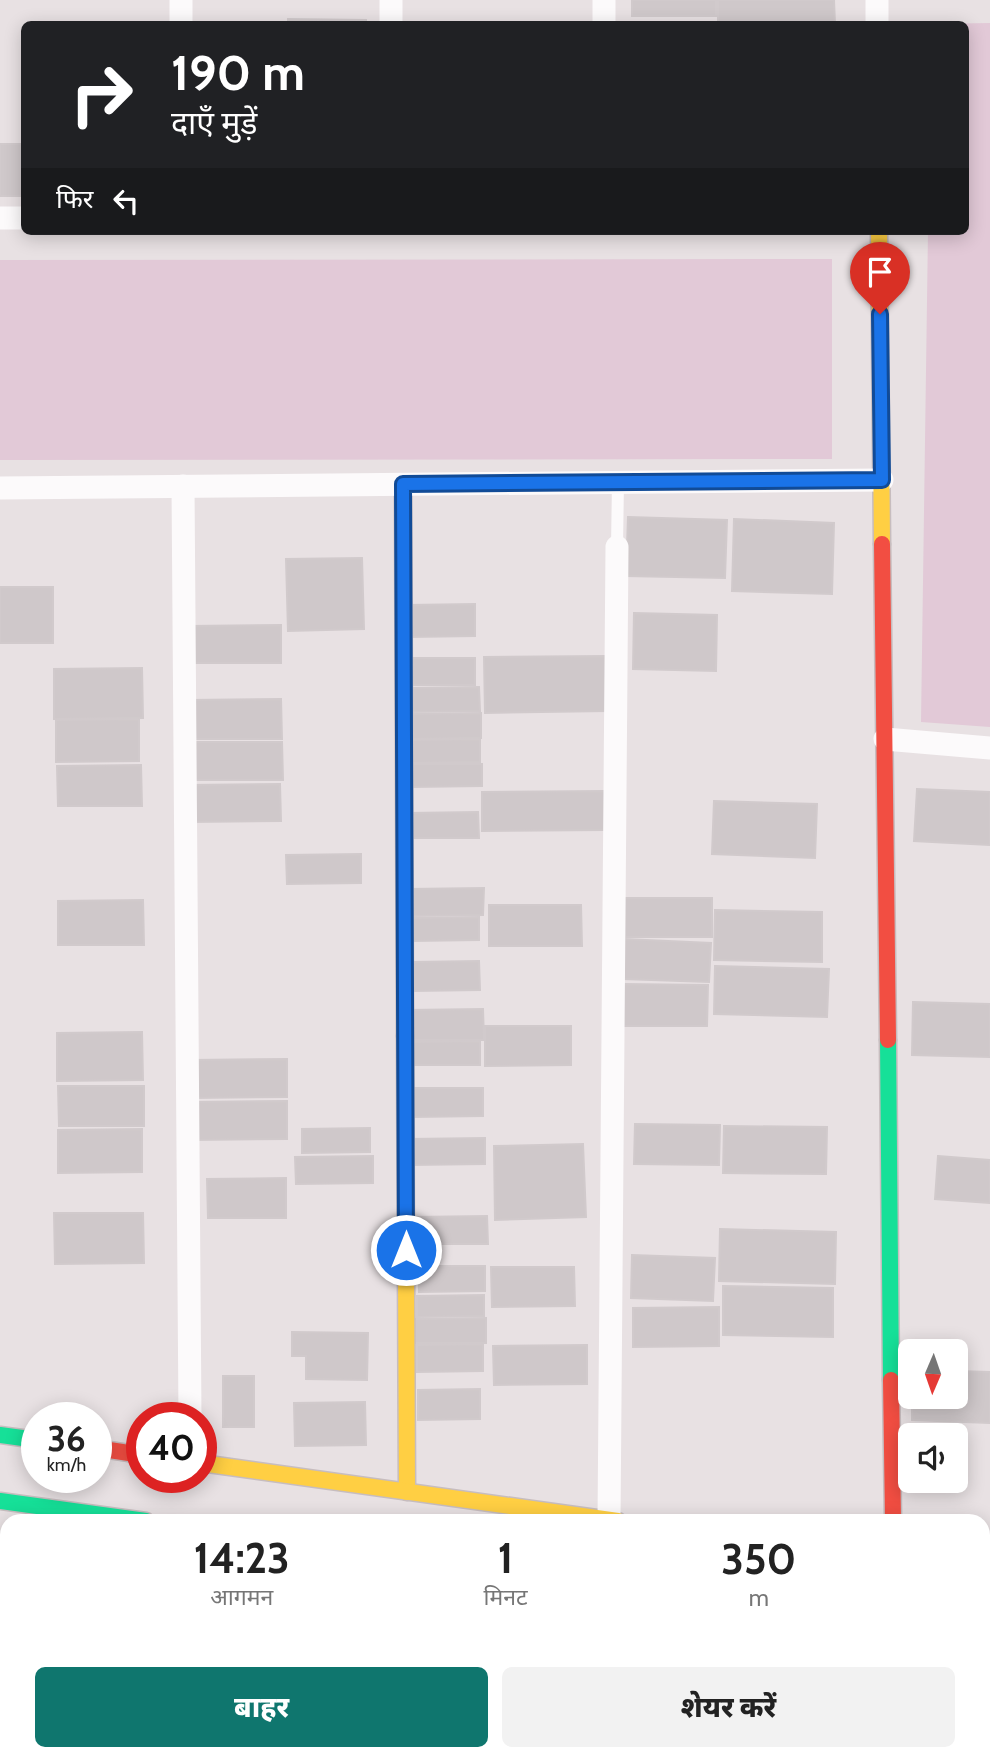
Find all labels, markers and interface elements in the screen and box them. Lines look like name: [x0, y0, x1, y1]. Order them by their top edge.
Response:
text: 190 m: [171, 43, 305, 102]
icon: right: [56, 49, 147, 140]
text: दाएँ मुड़ें: [171, 103, 257, 142]
icon: left: [107, 182, 145, 220]
text: फिर: [56, 183, 93, 215]
pin: [850, 242, 910, 314]
icon: arrive: [861, 253, 899, 291]
position arrow: [369, 1213, 443, 1287]
north arrow: [898, 1339, 968, 1409]
map controls: [898, 1339, 968, 1493]
speed limit sign: 40: [126, 1402, 217, 1493]
text: 36: [47, 1417, 86, 1460]
button: sound: [898, 1423, 968, 1493]
text: km/h: [47, 1454, 86, 1476]
text: 14:23: [194, 1532, 290, 1584]
text: 1: [498, 1532, 513, 1584]
text: 350: [721, 1533, 796, 1585]
text: आगमन: [210, 1583, 273, 1611]
text: मिनट: [483, 1583, 528, 1611]
text: m: [749, 1584, 769, 1612]
button: बाहर: [35, 1667, 488, 1747]
button: शेयर करें: [502, 1667, 955, 1747]

